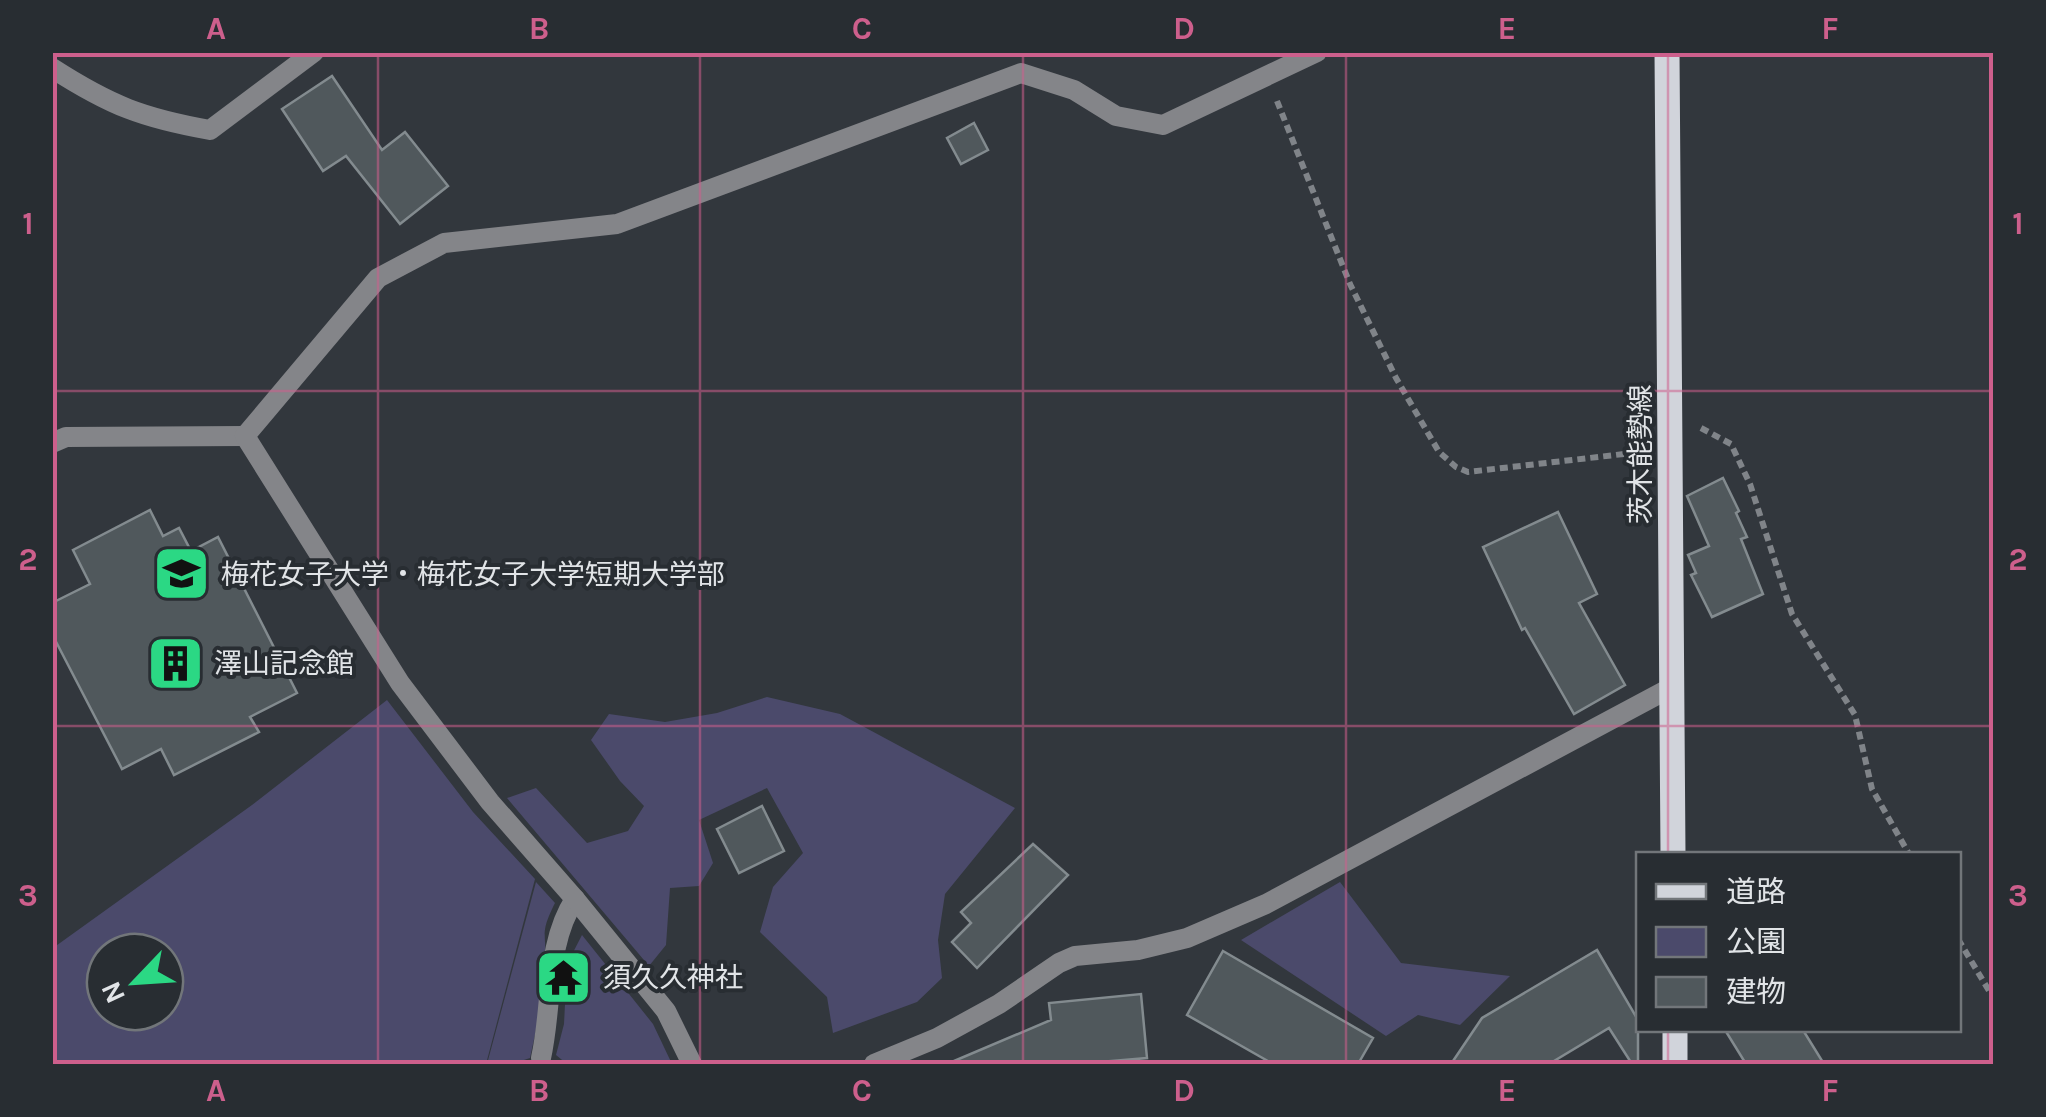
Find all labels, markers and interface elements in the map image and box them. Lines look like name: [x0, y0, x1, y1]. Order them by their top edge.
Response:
text: A: [206, 10, 226, 47]
text: B: [529, 10, 549, 47]
text: C: [852, 10, 872, 47]
text: D: [1173, 10, 1195, 47]
text: E: [1498, 10, 1516, 47]
text: F: [1821, 10, 1839, 47]
text: 1: [22, 205, 34, 242]
text: 1: [2012, 205, 2024, 242]
street label: 茨木能勢線: [1624, 384, 1657, 524]
text: 2: [18, 541, 38, 578]
text: 2: [2008, 541, 2028, 578]
school or university icon: 梅花女子大学・梅花女子大学短期大学部: [152, 544, 212, 604]
place label: 梅花女子大学・梅花女子大学短期大学部: [221, 558, 725, 591]
building icon: 澤山記念館: [145, 633, 205, 693]
place label: 澤山記念館: [214, 647, 354, 680]
legend: [1636, 852, 1961, 1032]
text: 道路: [1726, 874, 1786, 910]
text: 3: [18, 877, 38, 914]
text: 3: [2008, 877, 2028, 914]
text: 公園: [1726, 924, 1786, 960]
north arrow: [85, 932, 185, 1032]
temple icon: 須久久神社: [534, 947, 594, 1007]
place label: 須久久神社: [603, 961, 743, 994]
text: 建物: [1726, 974, 1786, 1010]
text: N: [94, 976, 132, 1008]
text: A: [206, 1072, 226, 1109]
text: B: [529, 1072, 549, 1109]
text: C: [852, 1072, 872, 1109]
text: D: [1173, 1072, 1195, 1109]
text: E: [1498, 1072, 1516, 1109]
text: F: [1821, 1072, 1839, 1109]

